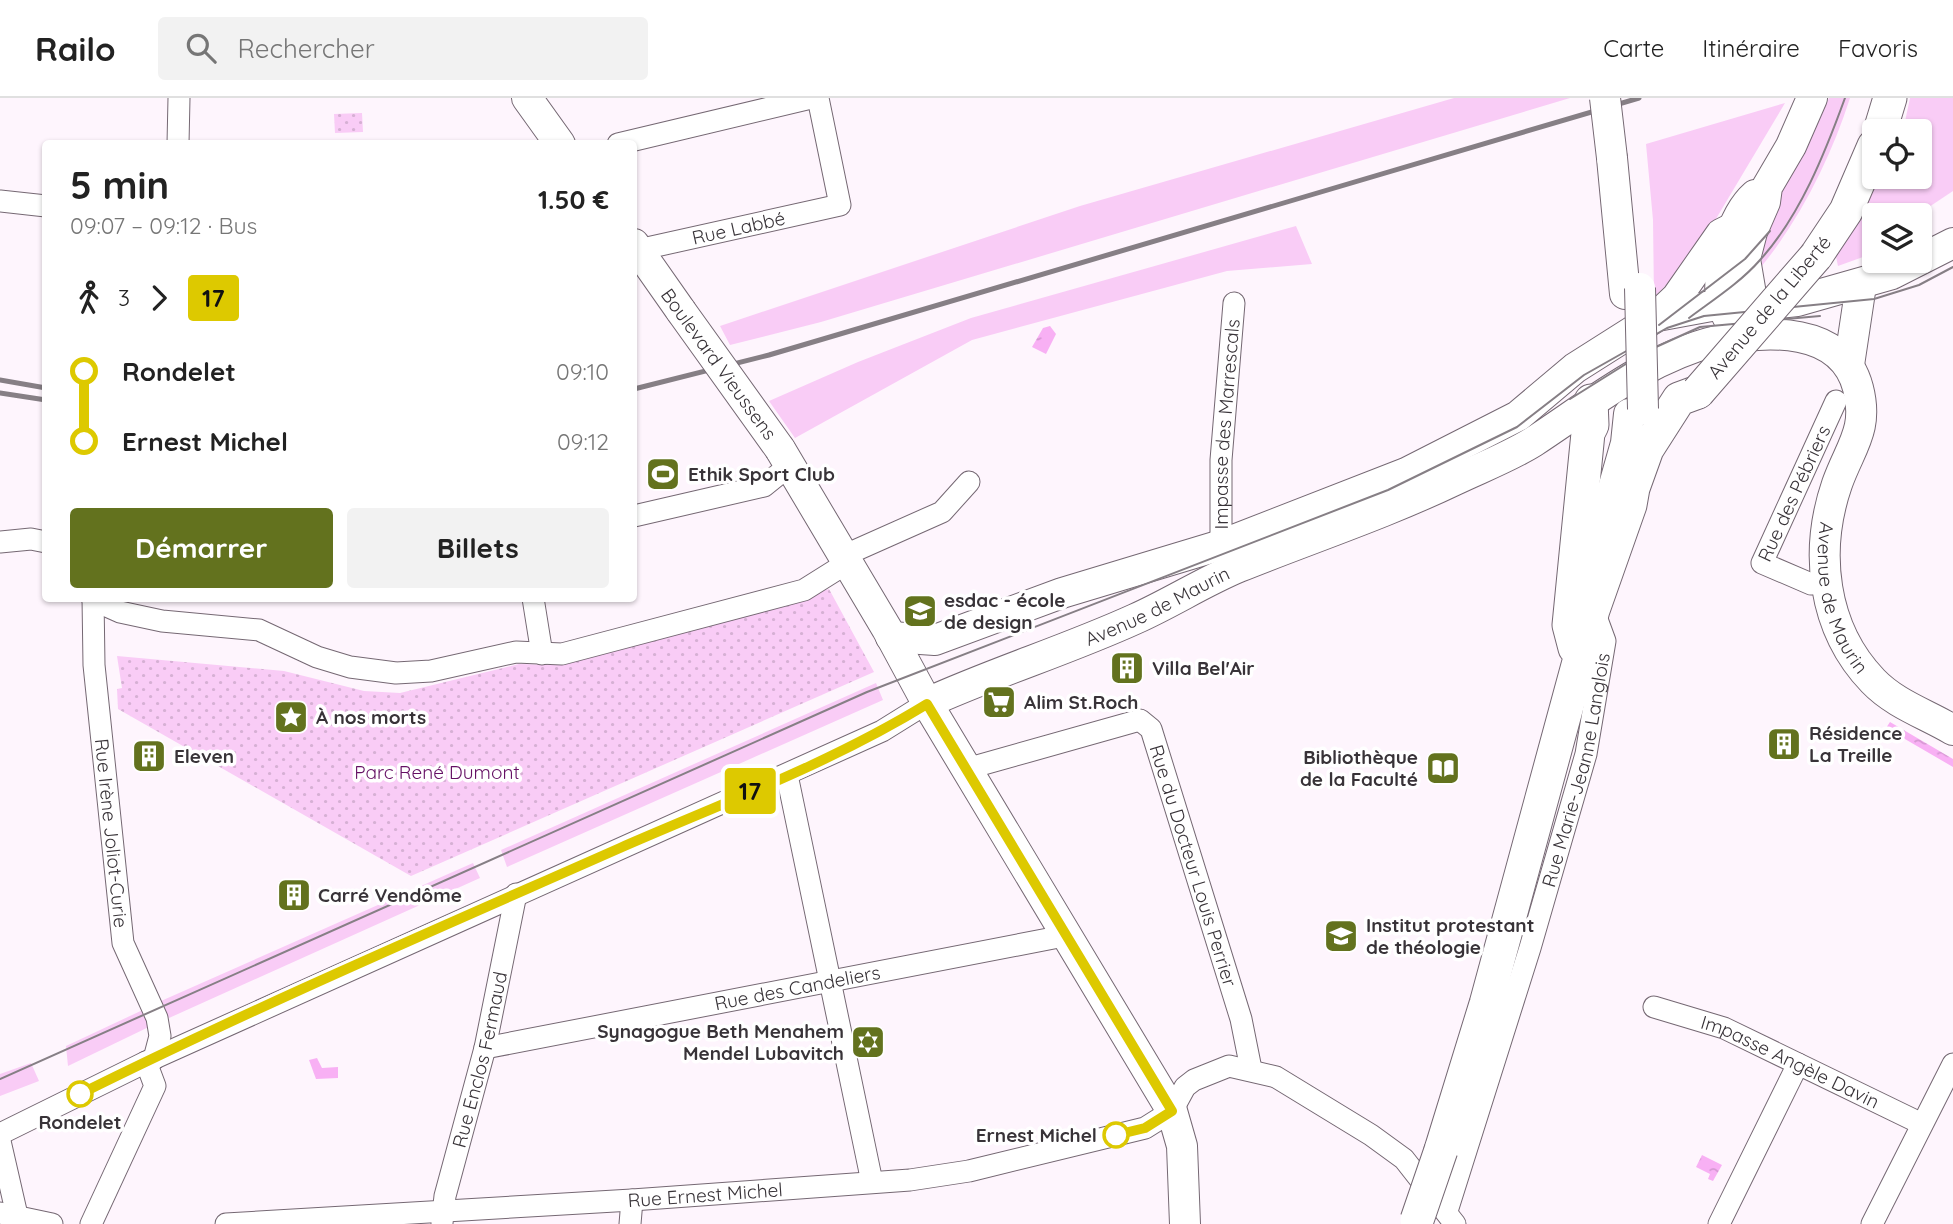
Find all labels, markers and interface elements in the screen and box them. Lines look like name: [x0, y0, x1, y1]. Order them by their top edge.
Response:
search box: [158, 17, 648, 80]
text: Railo: [35, 28, 116, 69]
icon: search: [182, 29, 220, 67]
text: Rechercher: [238, 32, 375, 65]
text: Carte: [1603, 33, 1664, 63]
text: Itinéraire: [1702, 33, 1800, 63]
text: Favoris: [1838, 33, 1918, 63]
map controls: [1862, 119, 1932, 273]
button: locate: [1862, 119, 1932, 189]
text: 5 min: [70, 161, 169, 209]
text: 1.50 €: [538, 183, 609, 216]
button: layers: [1862, 203, 1932, 273]
street label: Rue Labbé: [690, 206, 787, 250]
text: 09:07 – 09:12 · Bus: [70, 211, 257, 240]
street label: Avenue de la Liberté: [1702, 231, 1836, 383]
icon: walk: [70, 279, 108, 317]
icon: forward: [140, 279, 178, 317]
text: 3: [118, 283, 130, 312]
text: 17: [202, 283, 225, 313]
street label: Boulevard Vieussens: [656, 284, 782, 444]
street label: Impasse des Marrescals: [1209, 318, 1245, 530]
text: Rondelet: [122, 355, 236, 388]
text: 09:10: [556, 357, 609, 386]
street label: Rue des Pébriers: [1752, 421, 1835, 565]
text: Ernest Michel: [122, 425, 288, 458]
text: 09:12: [557, 427, 609, 456]
sports icon: Ethik Sport Club: [644, 455, 682, 493]
place label: Ethik Sport Club: [688, 462, 835, 486]
button: Démarrer: [70, 508, 333, 588]
button: Billets: [347, 508, 609, 588]
street label: Avenue de Maurin: [1813, 520, 1873, 678]
street label: Avenue de Maurin: [1081, 561, 1233, 651]
place label: esdac - école de design: [944, 588, 1065, 634]
school or university icon: esdac - école de design: [901, 592, 939, 630]
building icon: Villa Bel'Air: [1108, 649, 1146, 687]
street label: Rue Marie-Jeanne Langlois: [1536, 651, 1615, 890]
place label: Villa Bel'Air: [1152, 656, 1255, 680]
supermarket icon: Alim St.Roch: [980, 683, 1018, 721]
place label: Alim St.Roch: [1024, 690, 1138, 714]
place icon: À nos morts: [272, 698, 310, 736]
place label: À nos morts: [316, 705, 426, 729]
place label: Résidence La Treille: [1809, 721, 1902, 767]
building icon: Résidence La Treille: [1765, 725, 1803, 763]
street label: Rue Irène Joliot-Curie: [90, 737, 133, 929]
building icon: Eleven: [130, 737, 168, 775]
street label: Rue du Docteur Louis Perrier: [1145, 742, 1242, 990]
place label: Eleven: [174, 744, 234, 768]
place label: Bibliothèque de la Faculté: [1300, 745, 1418, 791]
library icon: Bibliothèque de la Faculté: [1424, 749, 1462, 787]
park label: Parc René Dumont: [354, 760, 520, 784]
line badge: 17: [718, 768, 782, 814]
text: 17: [739, 776, 761, 806]
building icon: Carré Vendôme: [275, 876, 313, 914]
place label: Carré Vendôme: [318, 883, 462, 907]
place label: Institut protestant de théologie: [1366, 913, 1534, 959]
school or university icon: Institut protestant de théologie: [1322, 917, 1360, 955]
street label: Rue des Candeliers: [712, 960, 882, 1015]
street label: Rue Enclos Fermaud: [447, 970, 512, 1150]
street label: Impasse Angèle Davin: [1698, 1010, 1883, 1114]
place label: Synagogue Beth Menahem Mendel Lubavitch: [597, 1019, 844, 1065]
synagogue icon: Synagogue Beth Menahem Mendel Lubavitch: [849, 1023, 887, 1061]
marker: Rondelet: [67, 1081, 93, 1107]
place label: Rondelet: [38, 1110, 122, 1134]
marker: Ernest Michel: [1103, 1122, 1129, 1148]
place label: Ernest Michel: [976, 1123, 1097, 1147]
street label: Rue Ernest Michel: [627, 1177, 783, 1212]

